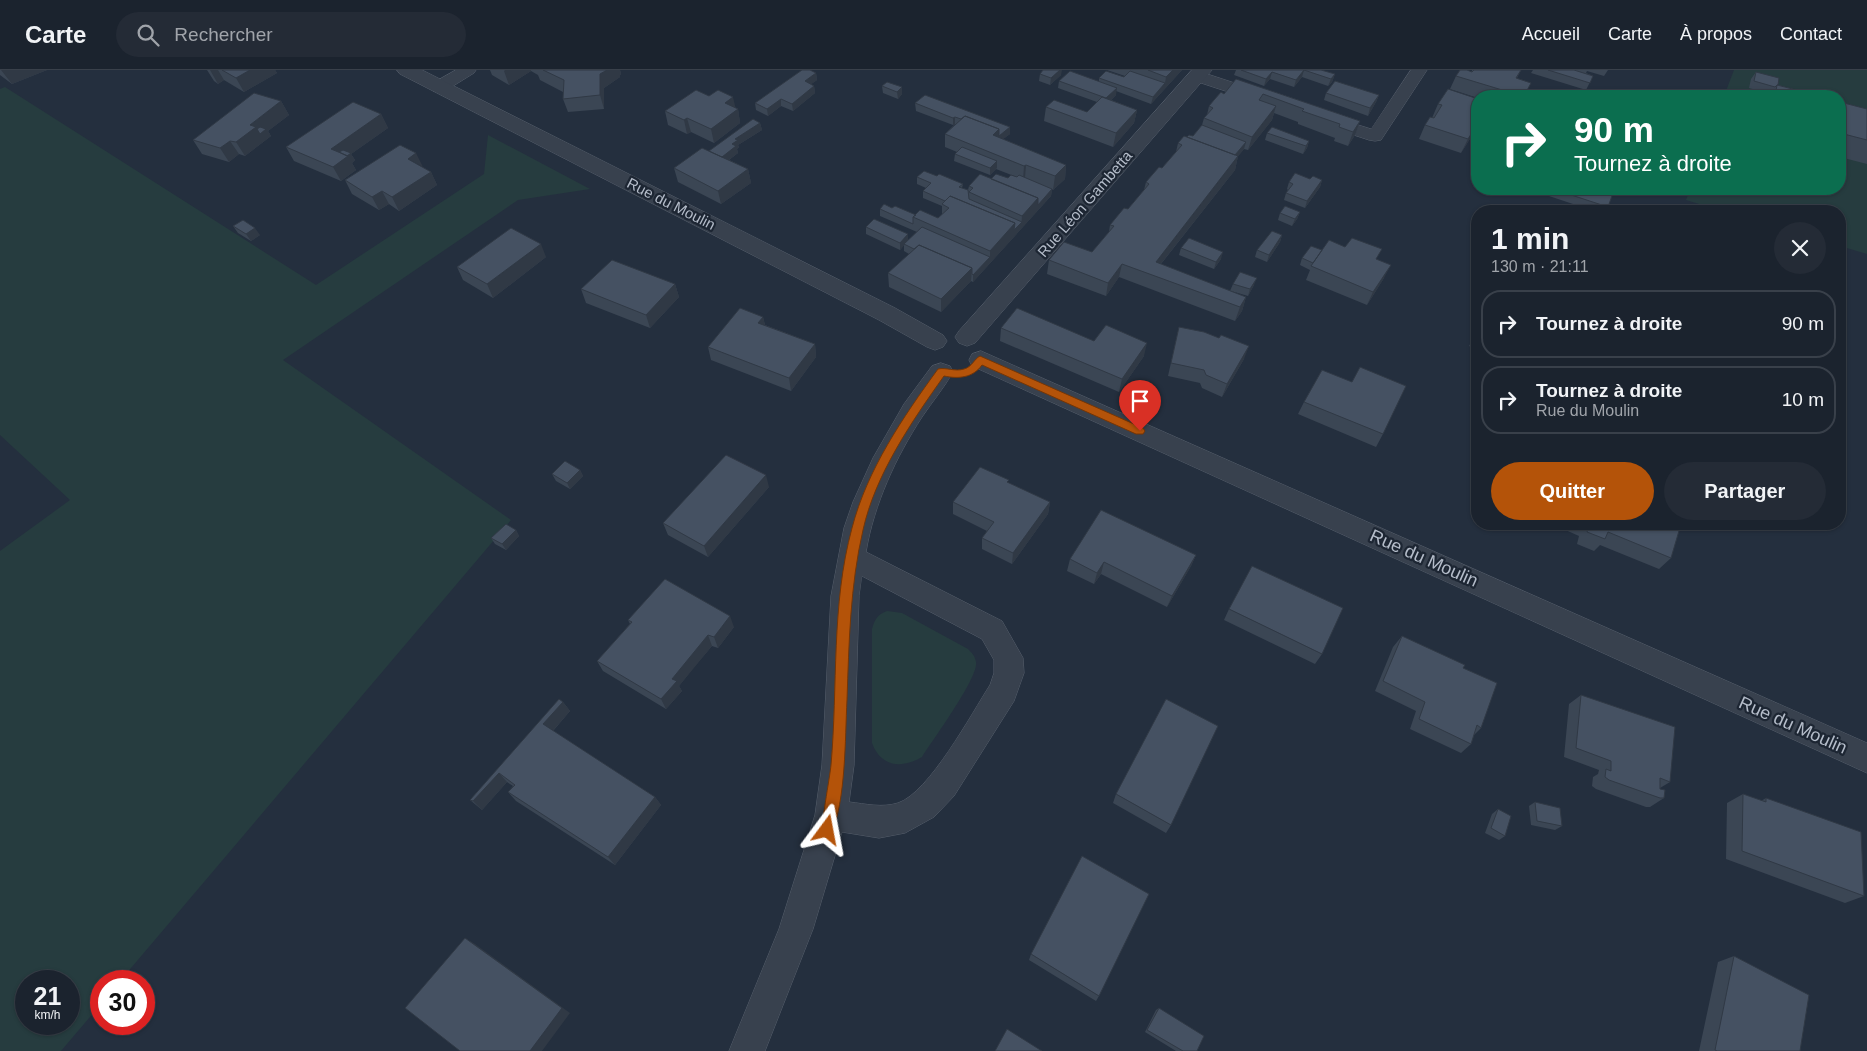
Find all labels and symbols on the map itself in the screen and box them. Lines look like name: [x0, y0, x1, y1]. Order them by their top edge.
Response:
street label: Rue Léon Gambetta: [1034, 147, 1136, 260]
street label: Rue du Moulin: [624, 174, 718, 233]
pin: [1119, 380, 1161, 431]
street label: Rue du Moulin: [1367, 525, 1481, 591]
street label: Rue du Moulin: [1736, 692, 1850, 758]
position arrow: [800, 803, 852, 855]
speed limit sign: 30: [90, 970, 155, 1035]

